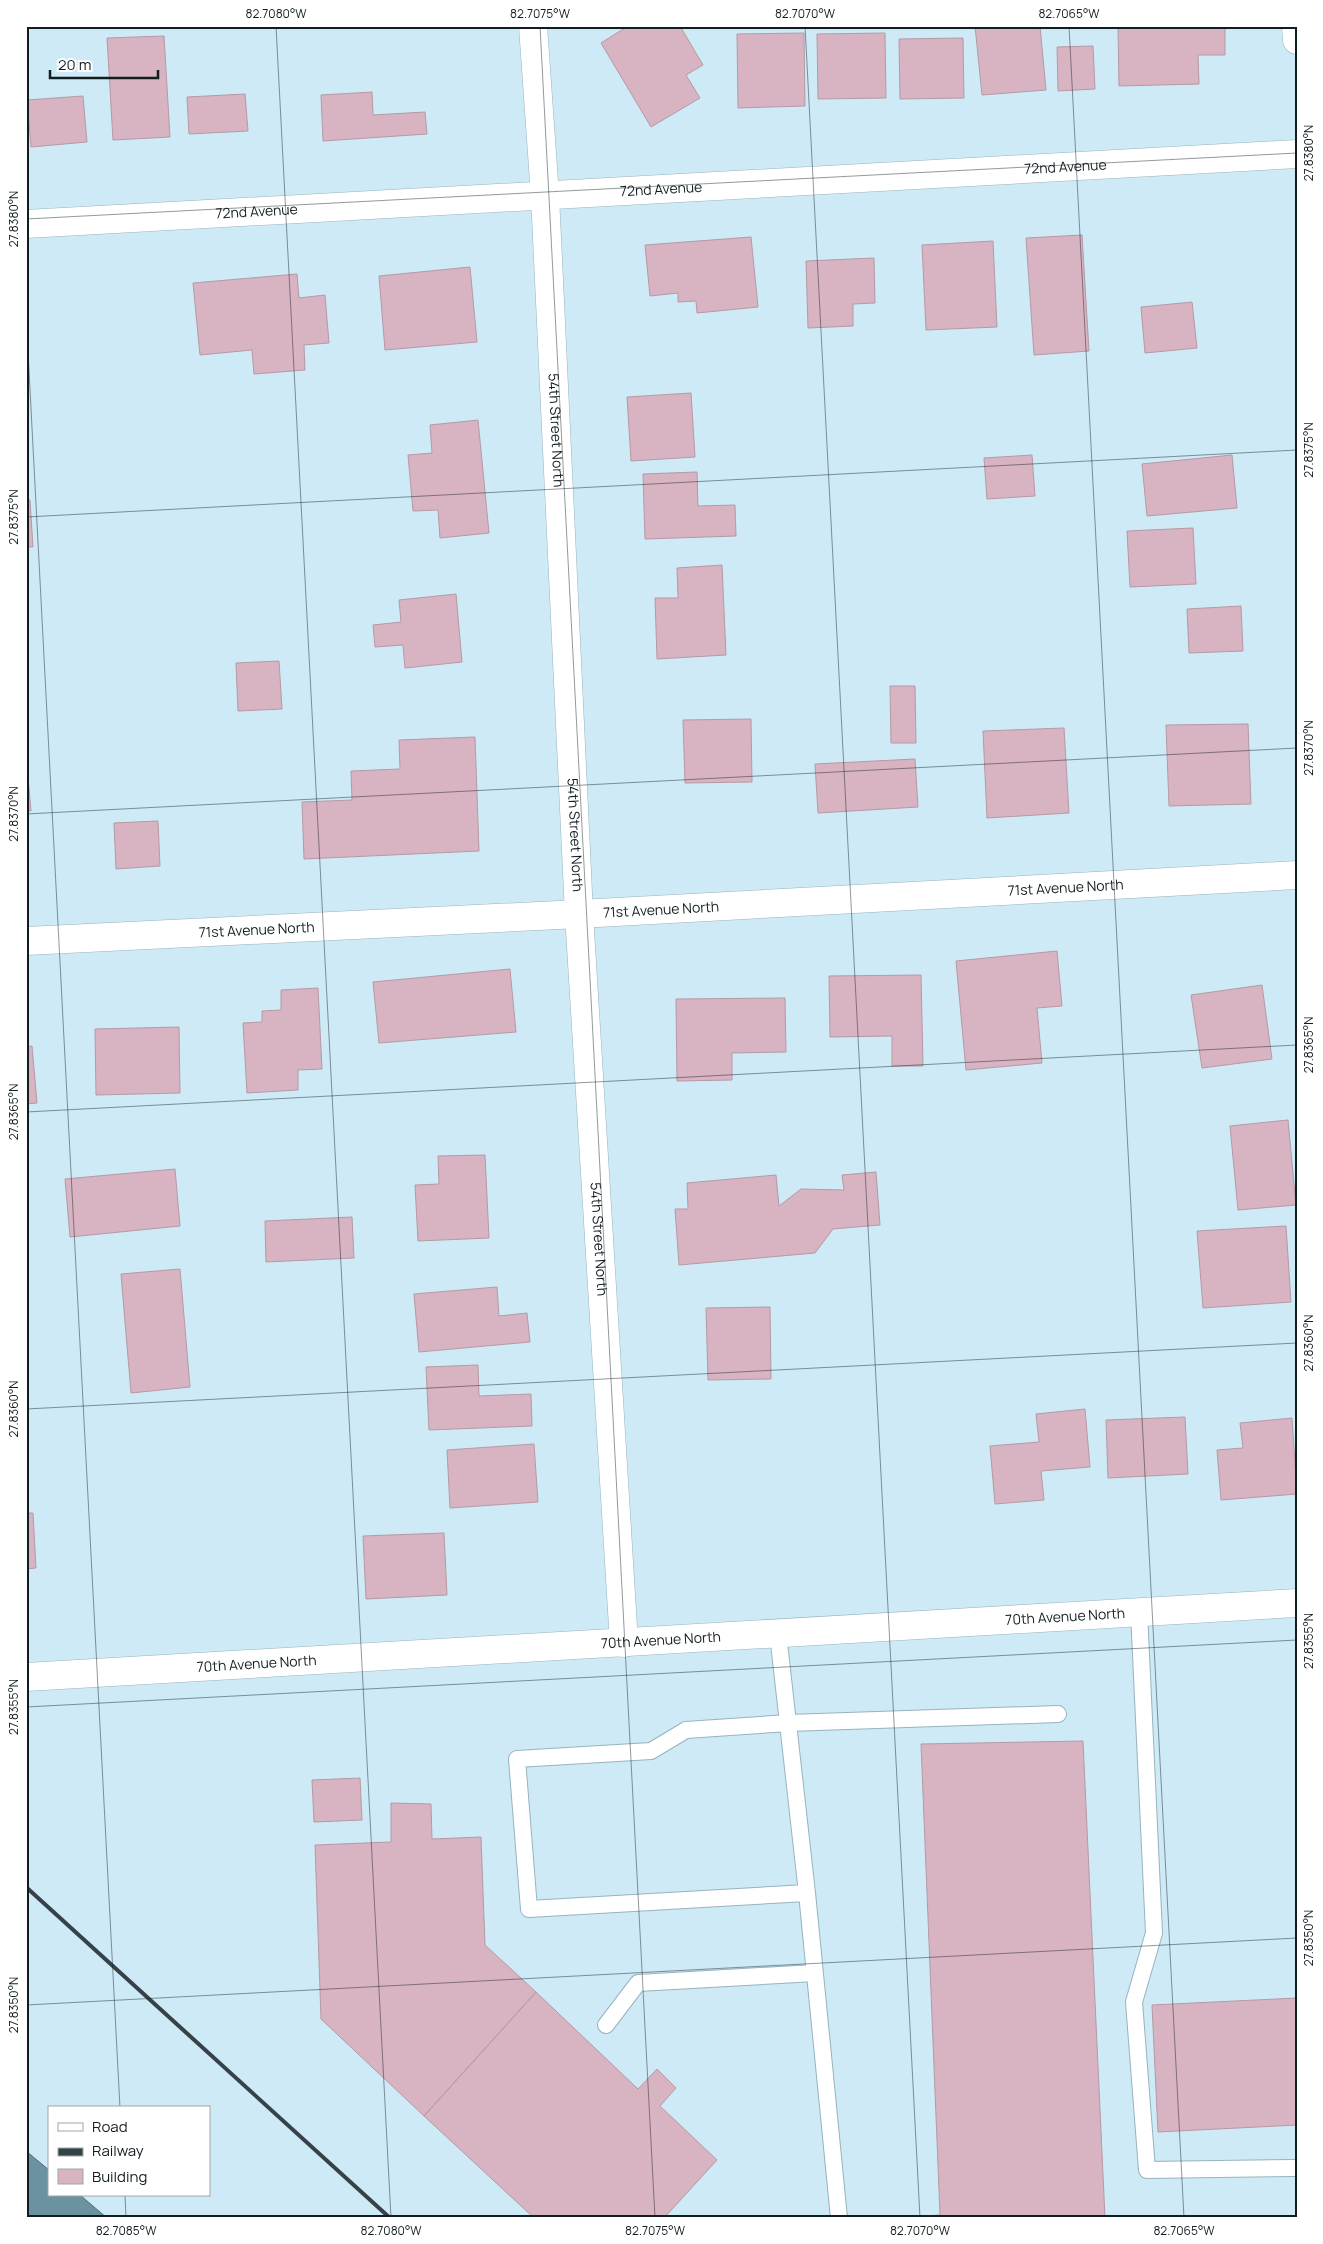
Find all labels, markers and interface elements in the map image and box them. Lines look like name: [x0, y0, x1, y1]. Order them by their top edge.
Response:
text: 82.7080°W: [245, 5, 307, 22]
text: 82.7075°W: [510, 5, 571, 22]
text: 82.7070°W: [775, 5, 836, 22]
text: 82.7065°W: [1038, 5, 1100, 22]
scale bar: [50, 48, 158, 80]
text: 20 m: [58, 54, 91, 75]
text: 27.8380°N: [1300, 125, 1317, 181]
street label: 72nd Avenue: [1024, 155, 1107, 178]
street label: 72nd Avenue: [619, 177, 703, 200]
text: 27.8380°N: [5, 191, 22, 247]
street label: 72nd Avenue: [215, 199, 298, 223]
street label: 54th Street North: [544, 373, 569, 488]
text: 27.8375°N: [1300, 422, 1317, 478]
text: 27.8375°N: [5, 489, 22, 545]
text: 27.8370°N: [1300, 720, 1317, 776]
street label: 54th Street North: [564, 777, 588, 892]
text: 27.8370°N: [5, 786, 22, 842]
street label: 71st Avenue North: [1007, 874, 1124, 900]
street label: 71st Avenue North: [603, 896, 720, 922]
street label: 71st Avenue North: [198, 917, 315, 942]
text: 27.8365°N: [1300, 1017, 1317, 1073]
text: 27.8365°N: [5, 1084, 22, 1140]
street label: 54th Street North: [587, 1182, 613, 1297]
text: 27.8360°N: [1300, 1314, 1317, 1372]
text: 27.8360°N: [5, 1380, 22, 1438]
street label: 70th Avenue North: [1005, 1603, 1126, 1629]
text: 27.8355°N: [1300, 1613, 1317, 1669]
street label: 70th Avenue North: [600, 1627, 721, 1653]
street label: 70th Avenue North: [196, 1650, 317, 1676]
text: 27.8355°N: [5, 1679, 22, 1735]
text: 27.8350°N: [1300, 1910, 1317, 1966]
text: 27.8350°N: [5, 1977, 22, 2033]
legend: [48, 2106, 210, 2196]
text: Road: [92, 2116, 128, 2137]
text: Railway: [92, 2140, 144, 2161]
text: Building: [92, 2166, 147, 2187]
text: 82.7085°W: [96, 2222, 157, 2239]
text: 82.7080°W: [360, 2222, 422, 2239]
text: 82.7075°W: [625, 2222, 686, 2239]
text: 82.7070°W: [890, 2222, 951, 2239]
text: 82.7065°W: [1153, 2222, 1215, 2239]

